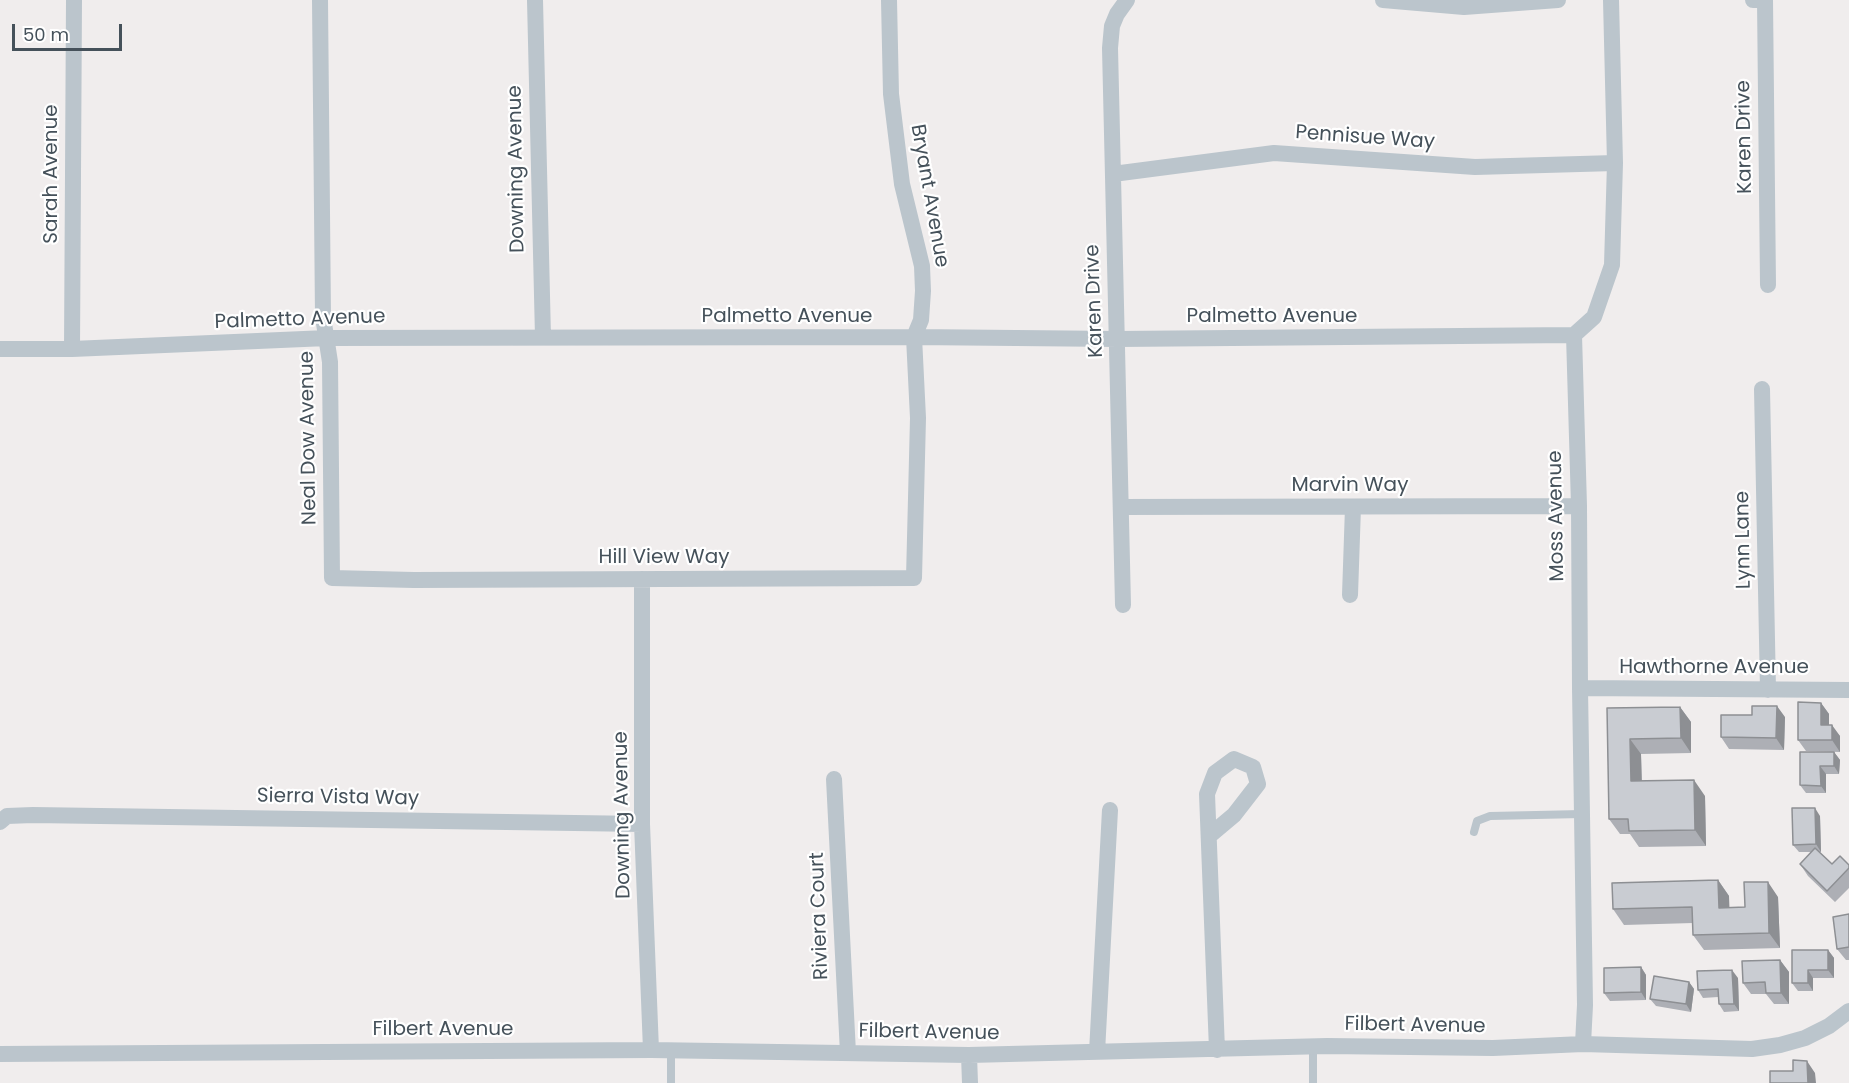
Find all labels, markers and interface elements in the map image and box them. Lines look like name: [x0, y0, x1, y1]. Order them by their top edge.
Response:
scale bar: [15, 12, 124, 50]
text: 50 m: [23, 22, 69, 47]
street label: Karen Drive: [1732, 80, 1758, 194]
street label: Downing Avenue: [504, 85, 530, 253]
street label: Sarah Avenue: [40, 104, 64, 244]
street label: Pennisue Way: [1294, 121, 1436, 155]
street label: Bryant Avenue: [905, 123, 953, 269]
street label: Karen Drive: [1081, 244, 1109, 358]
street label: Palmetto Avenue: [214, 305, 386, 335]
street label: Palmetto Avenue: [702, 305, 872, 329]
street label: Palmetto Avenue: [1187, 305, 1357, 329]
street label: Neal Dow Avenue: [295, 351, 323, 525]
street label: Moss Avenue: [1544, 450, 1570, 582]
street label: Marvin Way: [1292, 474, 1408, 498]
street label: Lynn Lane: [1731, 491, 1757, 589]
street label: Hill View Way: [599, 546, 729, 570]
street label: Hawthorne Avenue: [1619, 656, 1809, 680]
street label: Downing Avenue: [610, 731, 636, 899]
street label: Sierra Vista Way: [257, 785, 419, 811]
street label: Riviera Court: [806, 852, 834, 980]
street label: Filbert Avenue: [1344, 1013, 1486, 1039]
street label: Filbert Avenue: [372, 1018, 514, 1042]
street label: Filbert Avenue: [858, 1020, 1000, 1046]

